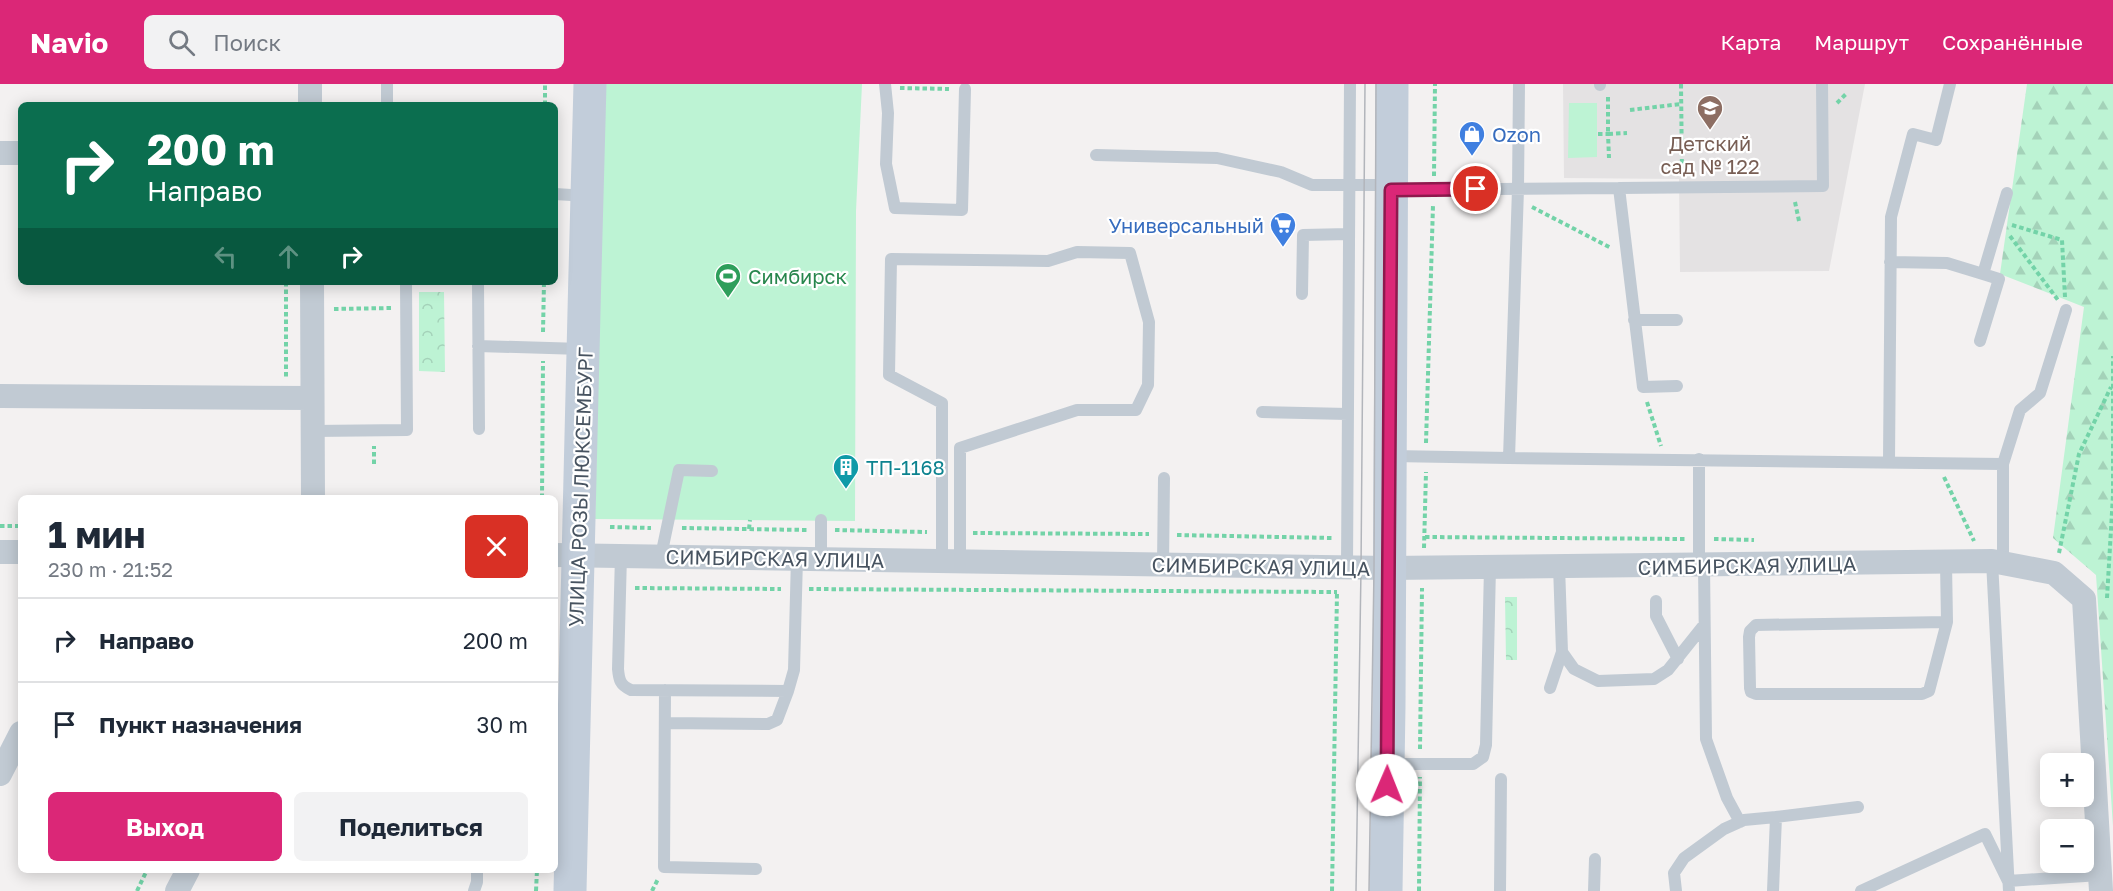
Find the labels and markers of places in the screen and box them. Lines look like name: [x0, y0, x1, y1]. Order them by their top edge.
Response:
school or university icon: Детский сад № 122: [1695, 93, 1725, 131]
shop icon: Ozon: [1457, 119, 1487, 157]
place label: Ozon: [1492, 122, 1541, 146]
place label: Детский сад № 122: [1660, 131, 1760, 178]
pin: [1450, 163, 1501, 214]
supermarket icon: Универсальный: [1268, 210, 1298, 248]
place label: Универсальный: [1108, 213, 1264, 237]
sports icon: Симбирск: [713, 261, 743, 299]
place label: Симбирск: [748, 264, 847, 288]
building icon: ТП-1168: [831, 452, 861, 490]
place label: ТП-1168: [866, 455, 945, 479]

